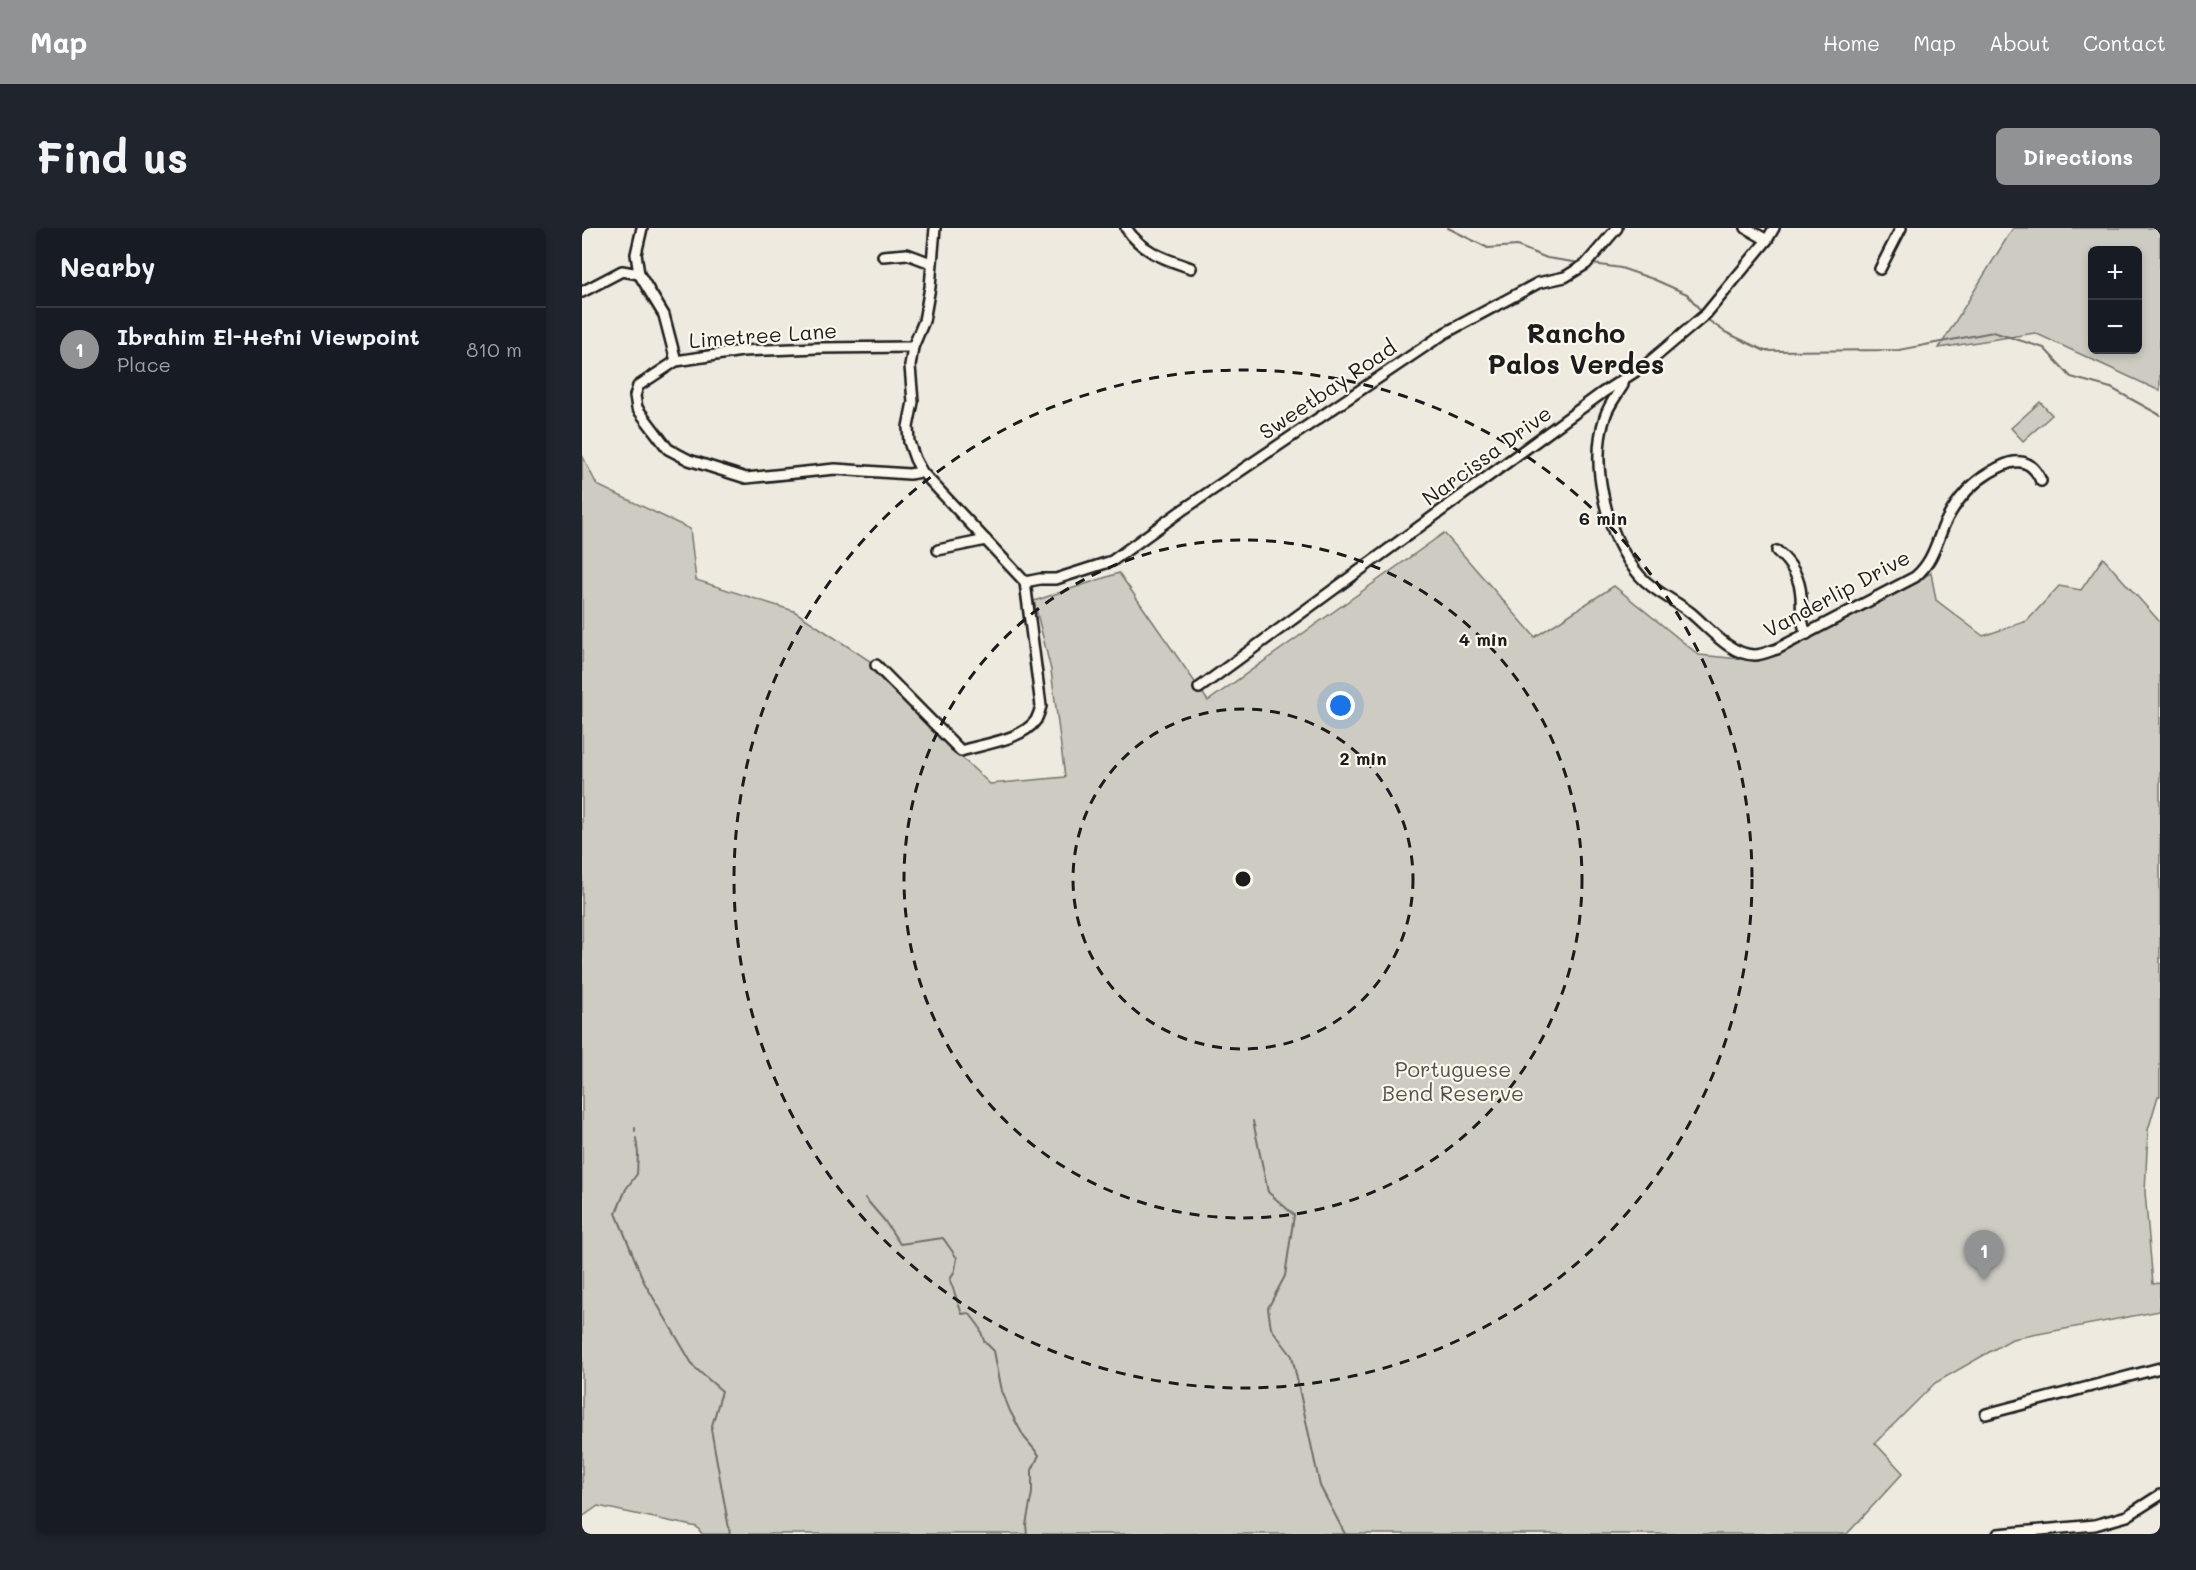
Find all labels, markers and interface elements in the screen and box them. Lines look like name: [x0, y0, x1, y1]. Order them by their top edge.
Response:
text: Map: [30, 24, 87, 60]
text: Home: [1823, 29, 1880, 56]
text: Map: [1913, 29, 1956, 56]
text: About: [1989, 29, 2050, 56]
text: Contact: [2083, 29, 2166, 56]
button: Directions: [1996, 128, 2160, 185]
text: Find us: [36, 129, 188, 184]
map controls: [2088, 246, 2142, 354]
button: +: [2088, 246, 2142, 300]
text: Nearby: [60, 250, 155, 284]
button: −: [2088, 300, 2142, 354]
district label: Rancho Palos Verdes: [1488, 315, 1664, 381]
street label: Limetree Lane: [688, 316, 838, 353]
text: Ibrahim El-Hefni Viewpoint: [117, 322, 419, 351]
street label: Sweetbay Road: [1253, 333, 1401, 445]
text: 1: [75, 336, 84, 362]
text: 810 m: [466, 336, 522, 362]
text: Place: [117, 351, 171, 377]
street label: Narcissa Drive: [1416, 399, 1556, 511]
text: 6 min: [1579, 506, 1627, 530]
street label: Vanderlip Drive: [1758, 543, 1914, 643]
text: 4 min: [1459, 627, 1507, 651]
your location: [1326, 691, 1355, 720]
text: 2 min: [1339, 746, 1387, 770]
centre of rings: [1233, 869, 1253, 889]
park label: Portuguese Bend Reserve: [1382, 1055, 1524, 1106]
pin: 1: [1964, 1230, 2004, 1280]

